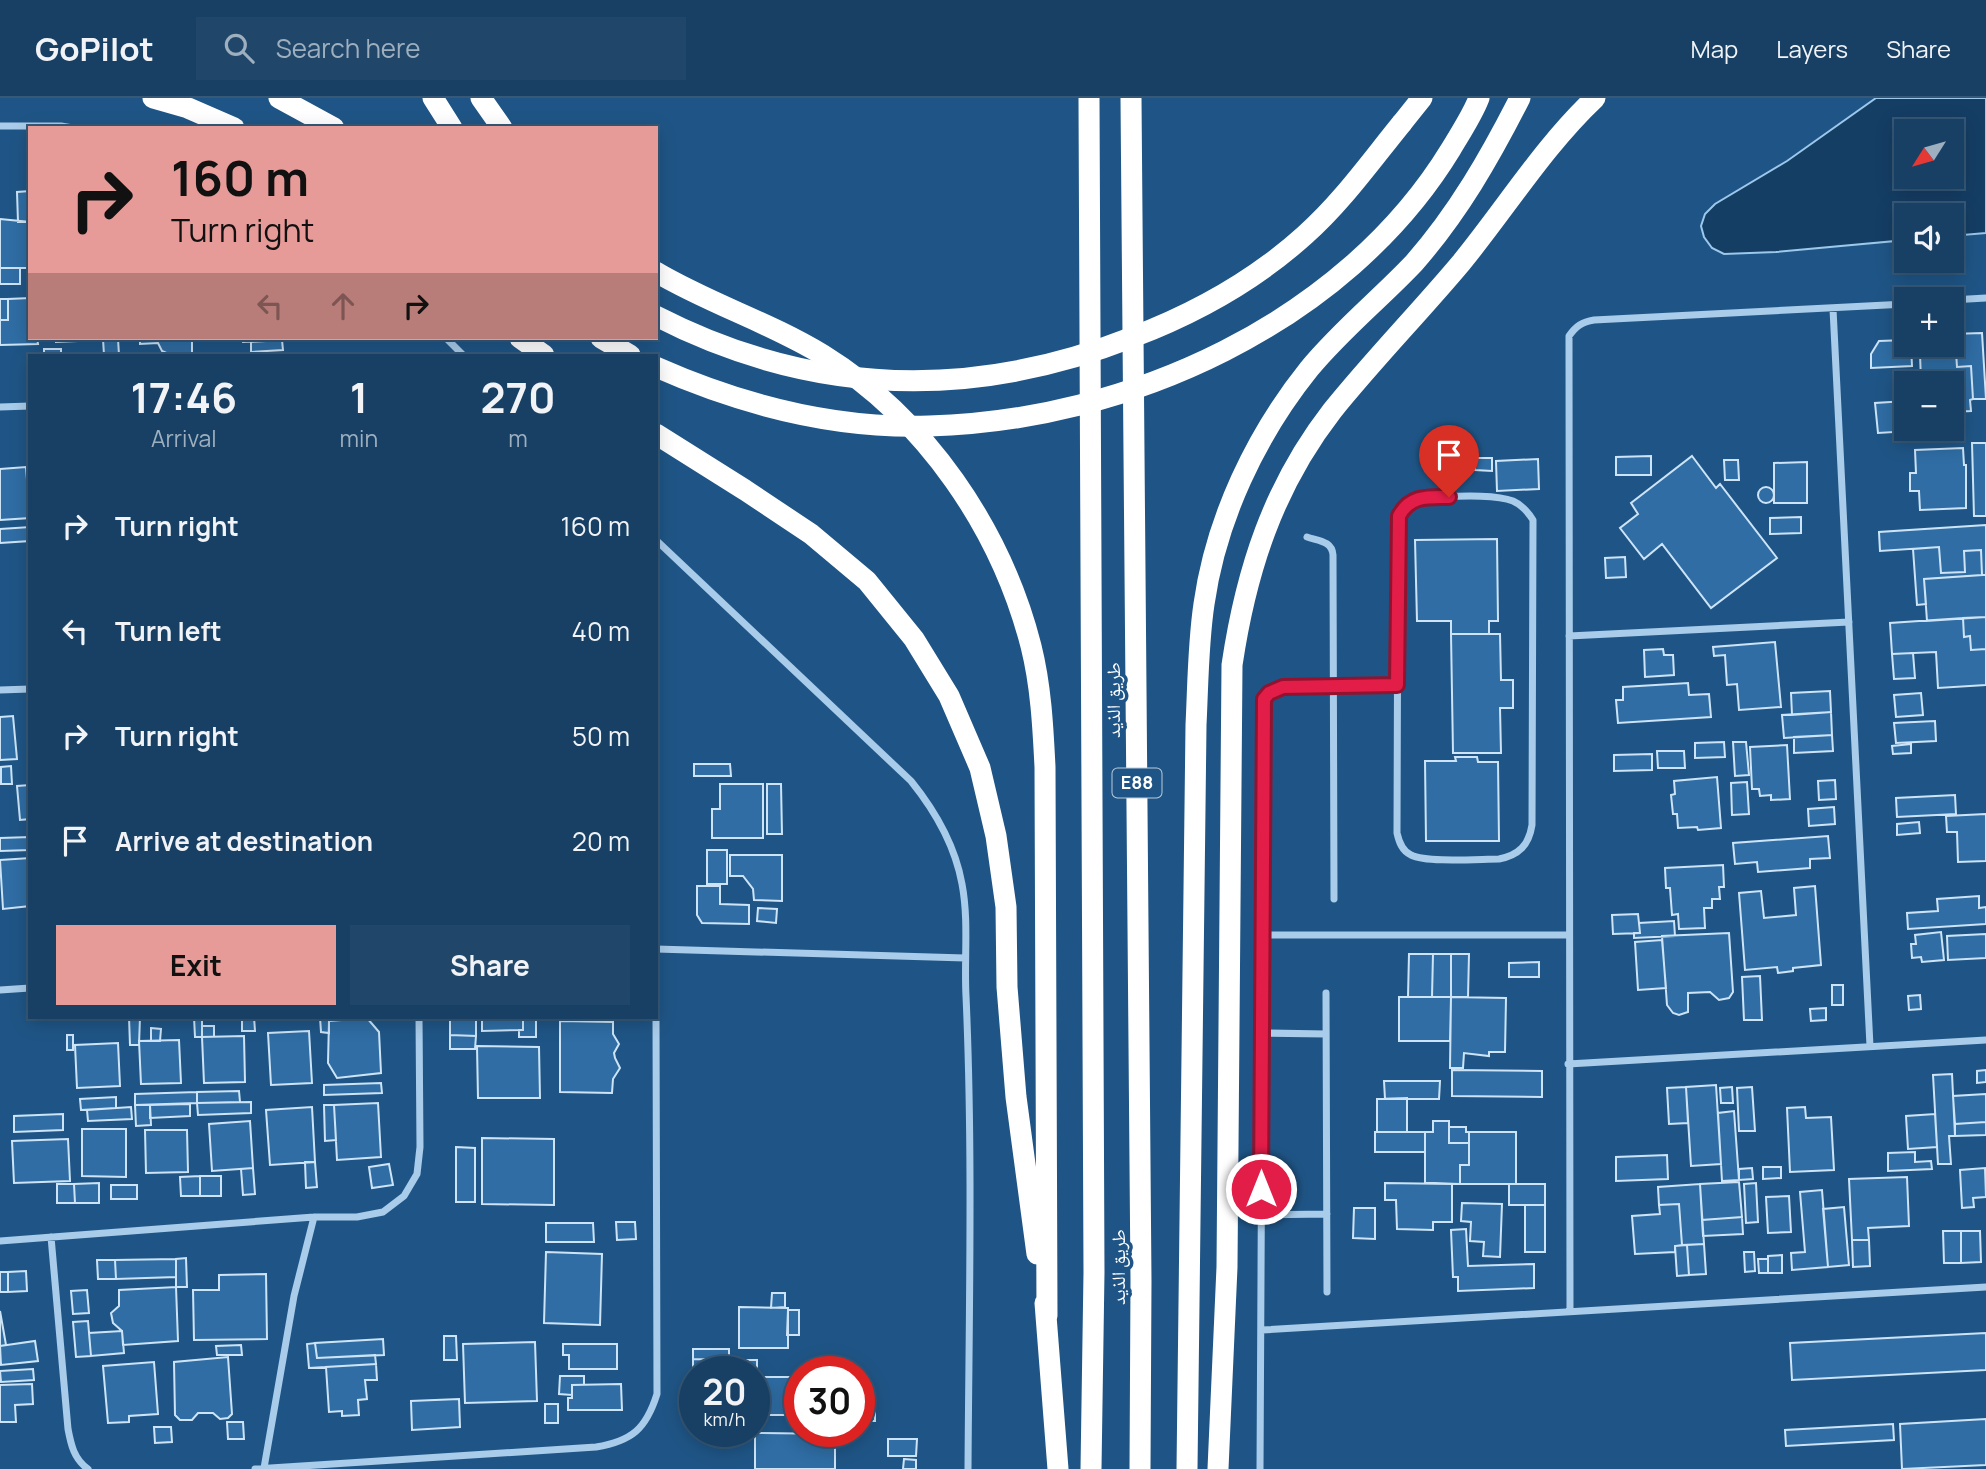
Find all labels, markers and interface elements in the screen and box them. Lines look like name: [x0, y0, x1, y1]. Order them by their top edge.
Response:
search box: [196, 17, 686, 80]
text: GoPilot: [35, 26, 154, 71]
icon: search: [220, 29, 258, 67]
text: Search here: [276, 30, 420, 66]
text: Map: [1691, 32, 1738, 65]
text: Layers: [1776, 32, 1848, 65]
text: Share: [1886, 32, 1951, 65]
north arrow: [1894, 119, 1964, 189]
map controls: [1894, 119, 1964, 441]
text: 160 m: [171, 144, 309, 211]
icon: right: [56, 154, 147, 245]
button: sound: [1894, 203, 1964, 273]
text: Turn right: [171, 208, 314, 252]
icon: left: [251, 287, 289, 325]
icon: ahead: [324, 287, 362, 325]
icon: right: [397, 287, 435, 325]
button: +: [1894, 287, 1964, 357]
text: 17:46: [130, 368, 237, 426]
text: 1: [350, 368, 368, 426]
text: 270: [481, 368, 556, 426]
button: −: [1894, 371, 1964, 441]
text: Arrival: [151, 422, 217, 454]
text: min: [340, 422, 378, 454]
text: m: [508, 422, 528, 454]
pin: [1419, 425, 1479, 497]
icon: arrive: [1430, 436, 1468, 474]
icon: right: [56, 507, 94, 545]
text: Turn right: [115, 508, 239, 544]
text: 160 m: [561, 508, 630, 544]
icon: left: [56, 612, 94, 650]
text: Turn left: [115, 613, 222, 649]
text: 40 m: [572, 613, 630, 649]
street label: طريق الذيد: [1100, 662, 1126, 738]
icon: right: [56, 717, 94, 755]
text: Turn right: [115, 718, 239, 754]
text: 50 m: [572, 718, 630, 754]
road number: E88: [1112, 768, 1162, 798]
icon: arrive: [56, 822, 94, 860]
text: Arrive at destination: [115, 823, 373, 859]
text: 20 m: [572, 823, 630, 859]
button: Exit: [56, 925, 336, 1005]
button: Share: [350, 925, 630, 1005]
position arrow: [1224, 1152, 1298, 1226]
street label: طريق الذيد: [1105, 1229, 1131, 1305]
speed limit sign: 30: [784, 1356, 875, 1447]
text: 20: [703, 1368, 746, 1416]
text: km/h: [704, 1407, 745, 1431]

